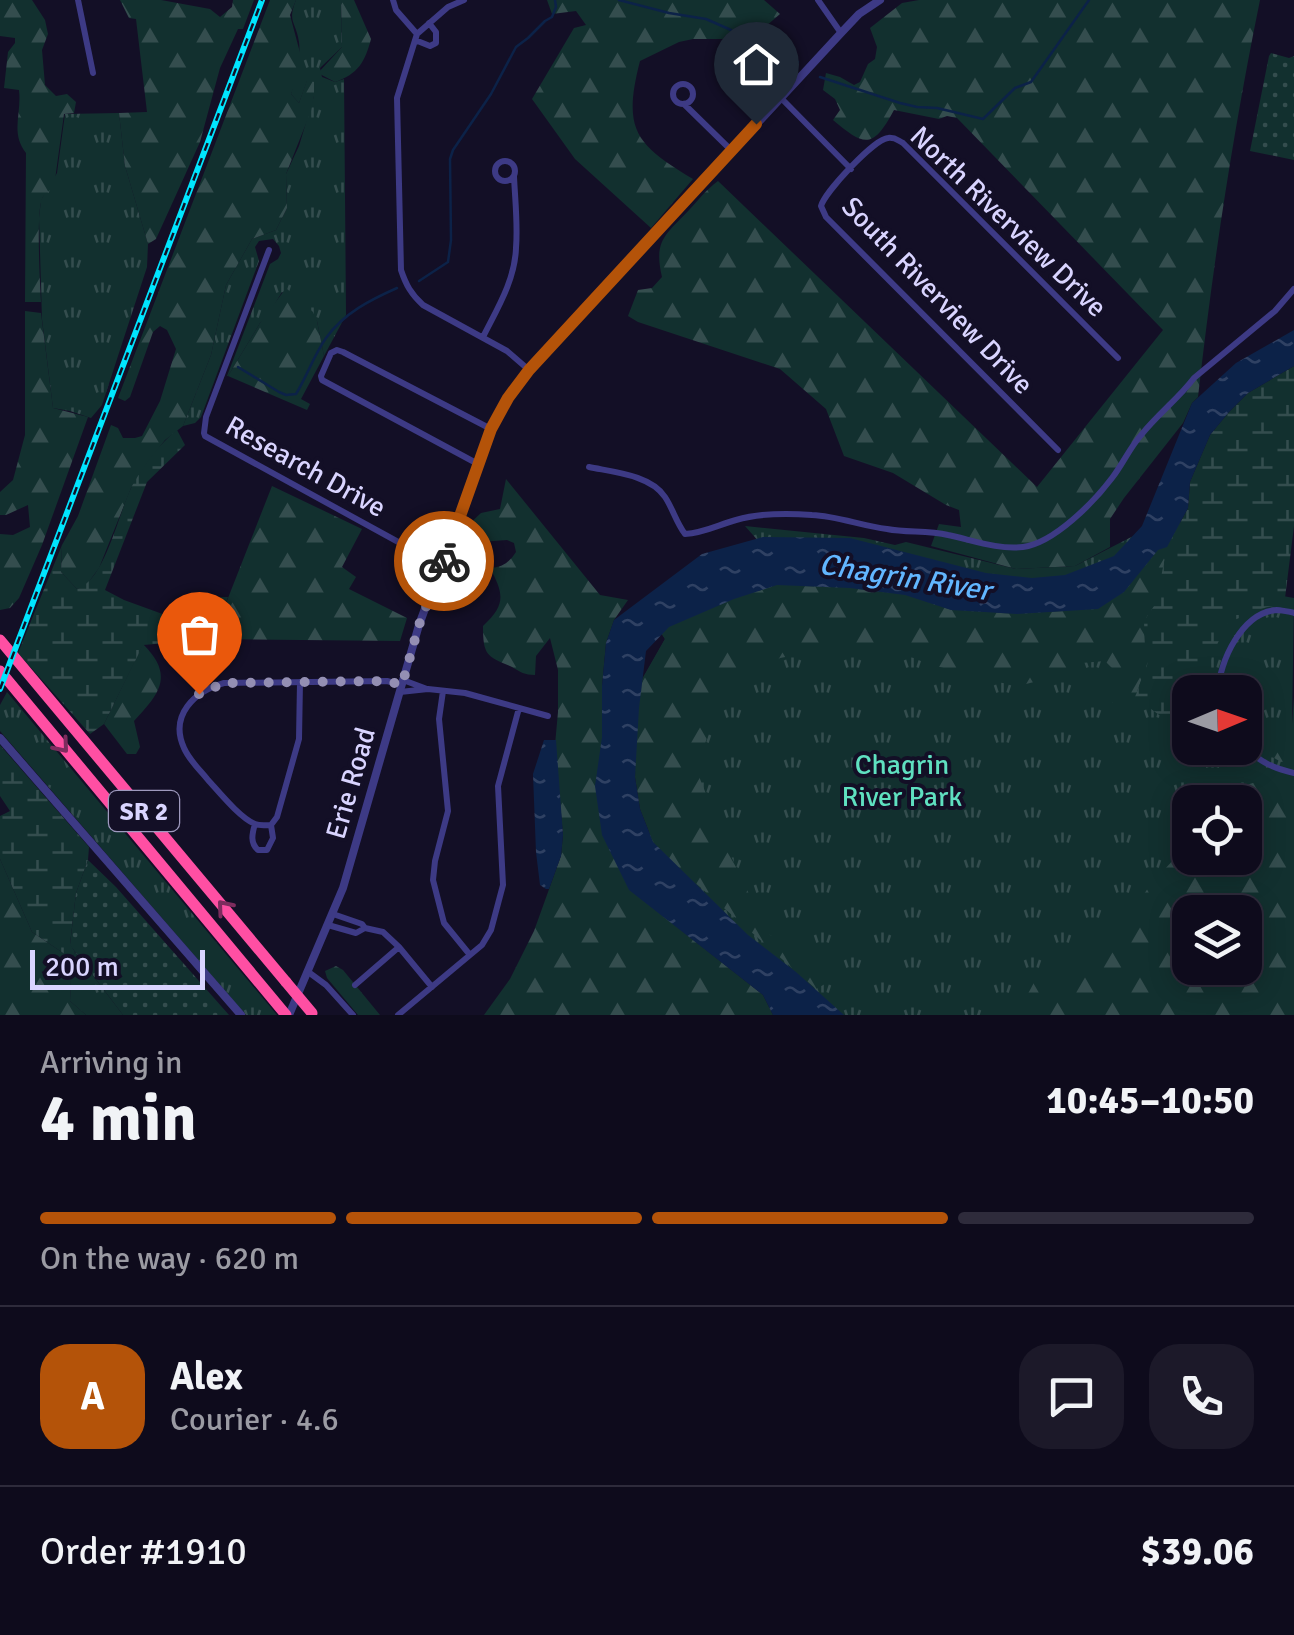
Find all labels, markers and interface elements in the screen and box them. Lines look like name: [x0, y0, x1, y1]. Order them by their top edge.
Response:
pin: [714, 22, 799, 125]
icon: home: [729, 37, 784, 92]
street label: North Riverview Drive: [903, 119, 1114, 324]
street label: South Riverview Drive: [834, 190, 1040, 401]
street label: Research Drive: [219, 409, 392, 525]
courier: [394, 511, 494, 611]
icon: bike: [417, 534, 472, 589]
water label: Chagrin River: [817, 546, 997, 610]
pin: [157, 592, 242, 695]
icon: bag: [172, 607, 227, 662]
north arrow: [1172, 675, 1262, 765]
map controls: [1172, 675, 1262, 985]
street label: Erie Road: [319, 724, 383, 843]
one-way arrow: [51, 735, 69, 753]
park label: Chagrin River Park: [842, 748, 962, 814]
button: locate: [1172, 785, 1262, 875]
road number: SR 2: [109, 791, 179, 831]
button: layers: [1172, 895, 1262, 985]
one-way arrow: [218, 901, 236, 919]
scale bar: [30, 945, 205, 990]
text: 200 m: [45, 950, 119, 984]
text: Arriving in: [40, 1043, 182, 1082]
text: 10:45–10:50: [1046, 1077, 1254, 1124]
text: 4 min: [40, 1079, 197, 1159]
text: On the way · 620 m: [40, 1239, 299, 1278]
button: chat: [1019, 1344, 1124, 1449]
button: phone: [1149, 1344, 1254, 1449]
text: Alex: [170, 1353, 243, 1400]
text: A: [80, 1373, 105, 1420]
text: Courier · 4.6: [170, 1400, 339, 1439]
text: Order #1910: [40, 1528, 247, 1575]
text: $39.06: [1141, 1528, 1254, 1575]

